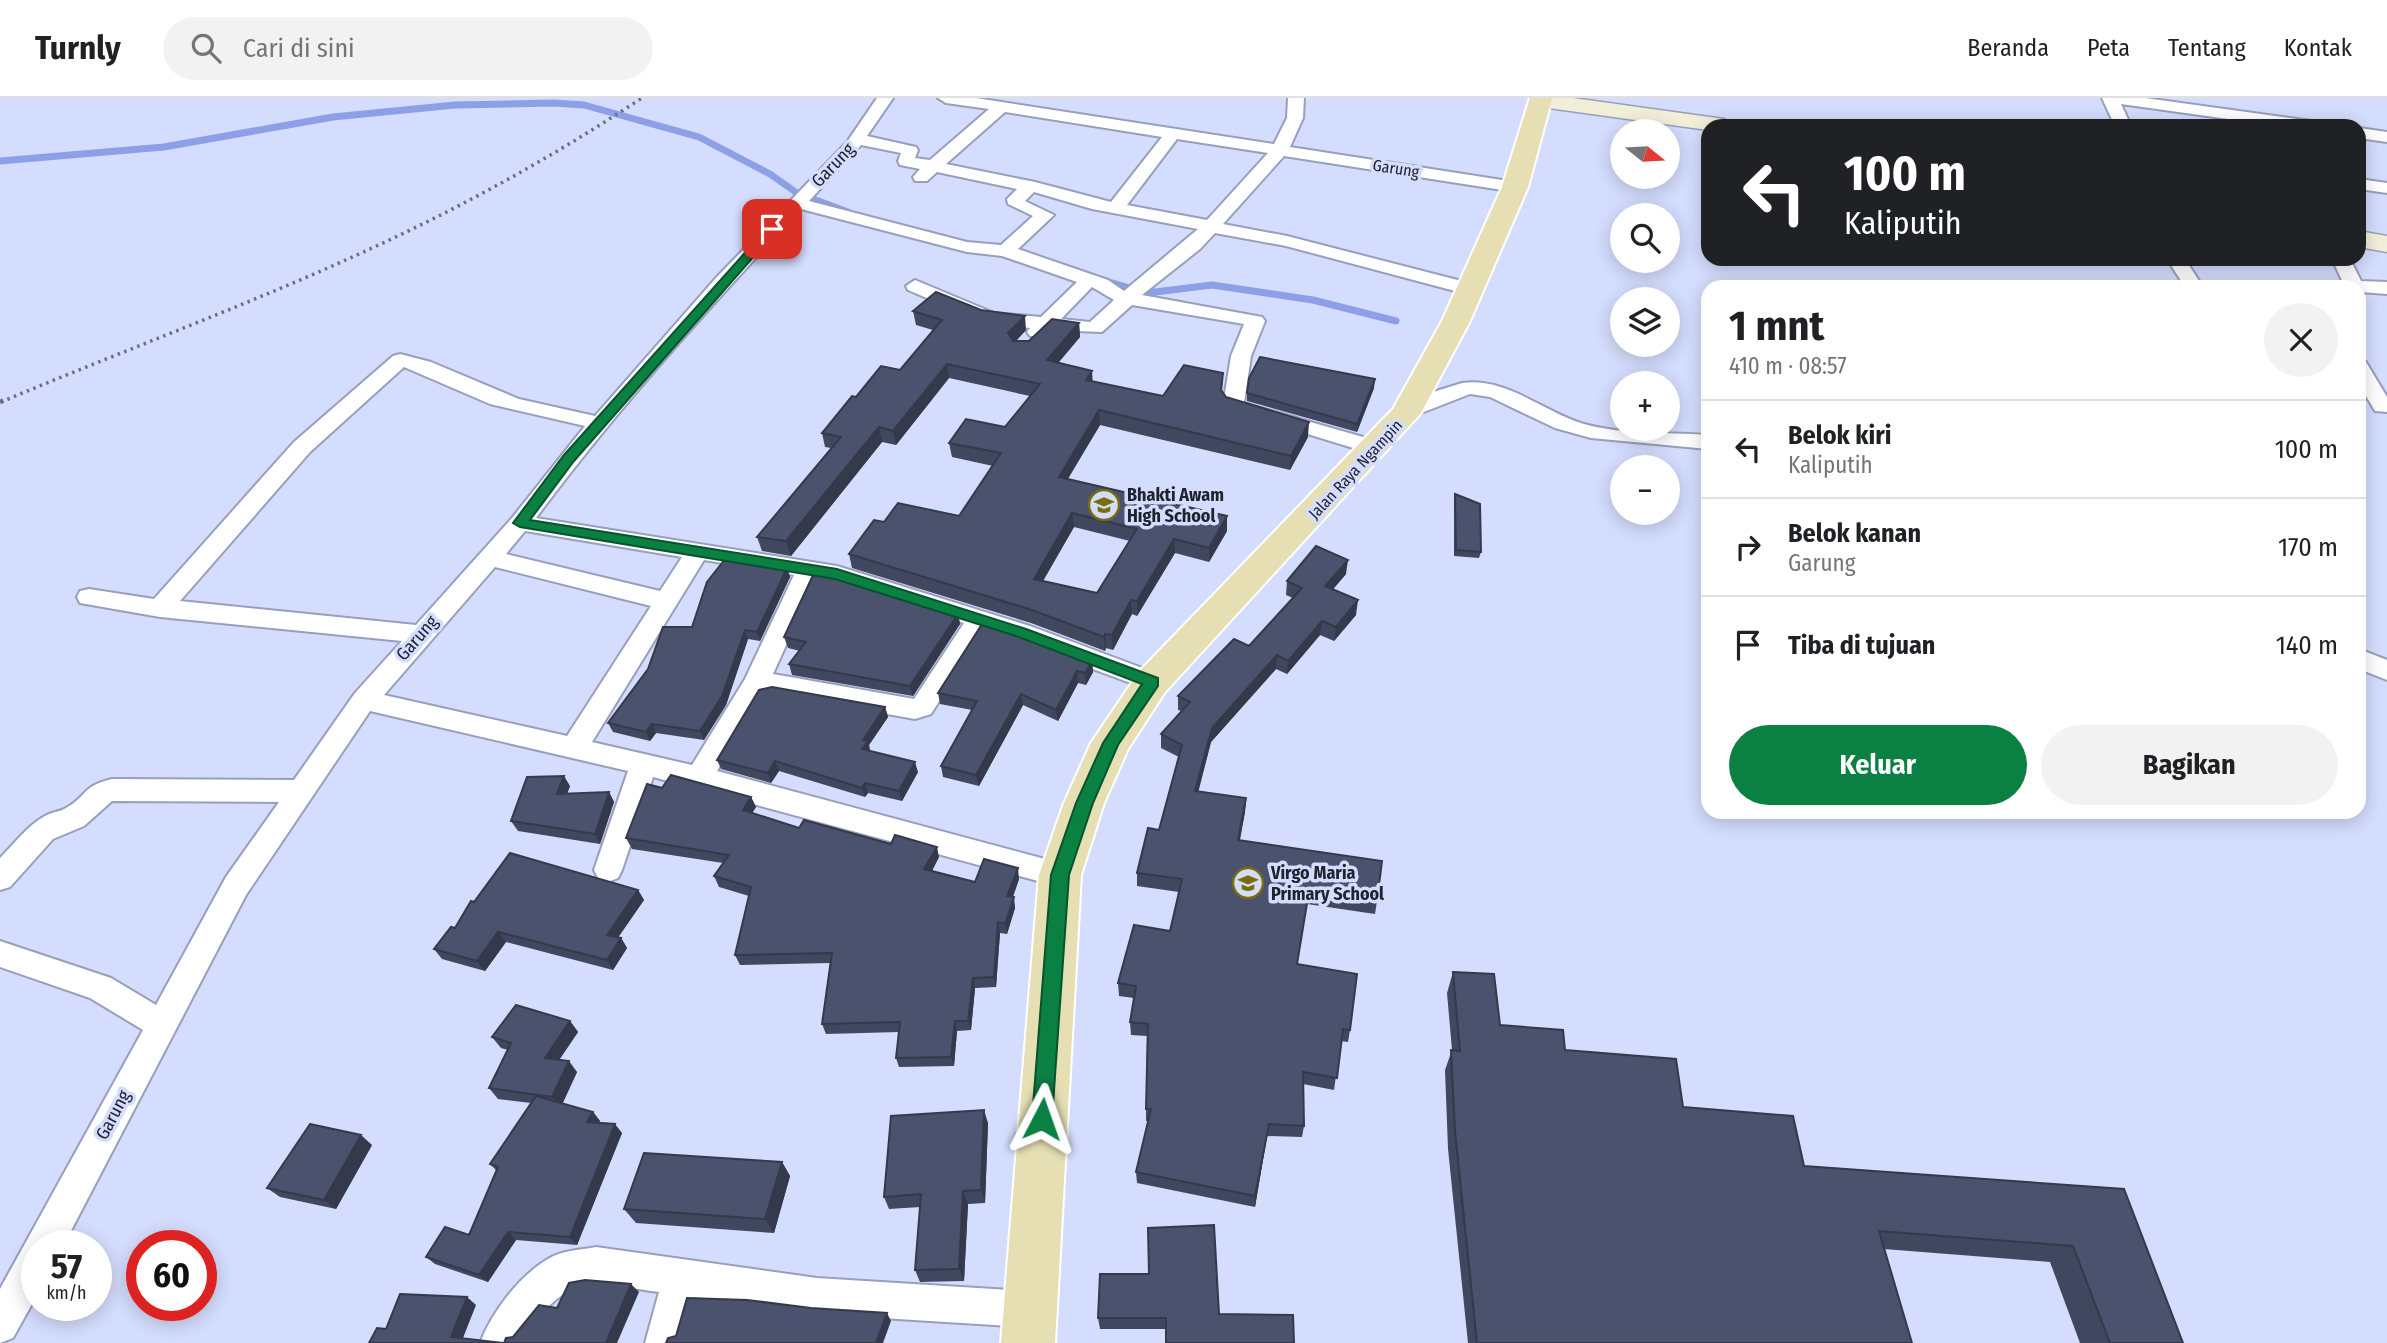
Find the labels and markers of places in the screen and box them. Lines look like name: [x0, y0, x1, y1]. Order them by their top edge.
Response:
pin: [742, 199, 802, 259]
place label: Bhakti Awam High School: [1127, 484, 1224, 527]
school or university icon: Bhakti Awam High School: [1087, 488, 1121, 522]
place label: Virgo Maria Primary School: [1270, 862, 1384, 905]
school or university icon: Virgo Maria Primary School: [1231, 866, 1265, 900]

